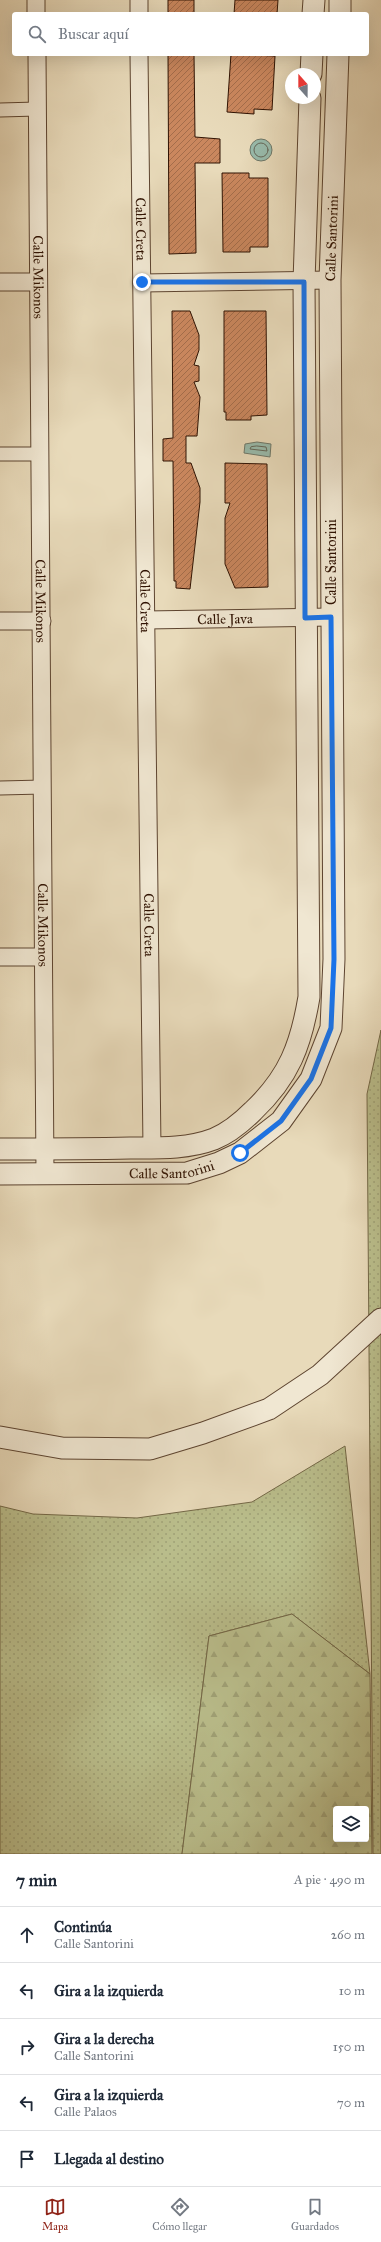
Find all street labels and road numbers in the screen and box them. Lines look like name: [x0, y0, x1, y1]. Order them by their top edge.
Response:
street label: Calle Santorini: [322, 195, 342, 282]
street label: Calle Creta: [132, 197, 149, 261]
street label: Calle Mikonos: [29, 235, 47, 319]
street label: Calle Santorini: [323, 519, 340, 605]
street label: Calle Mikonos: [32, 559, 49, 643]
street label: Calle Creta: [136, 569, 154, 633]
street label: Calle Java: [197, 610, 253, 629]
street label: Calle Mikonos: [34, 883, 52, 967]
street label: Calle Creta: [140, 893, 158, 957]
street label: Calle Santorini: [129, 1157, 217, 1182]

